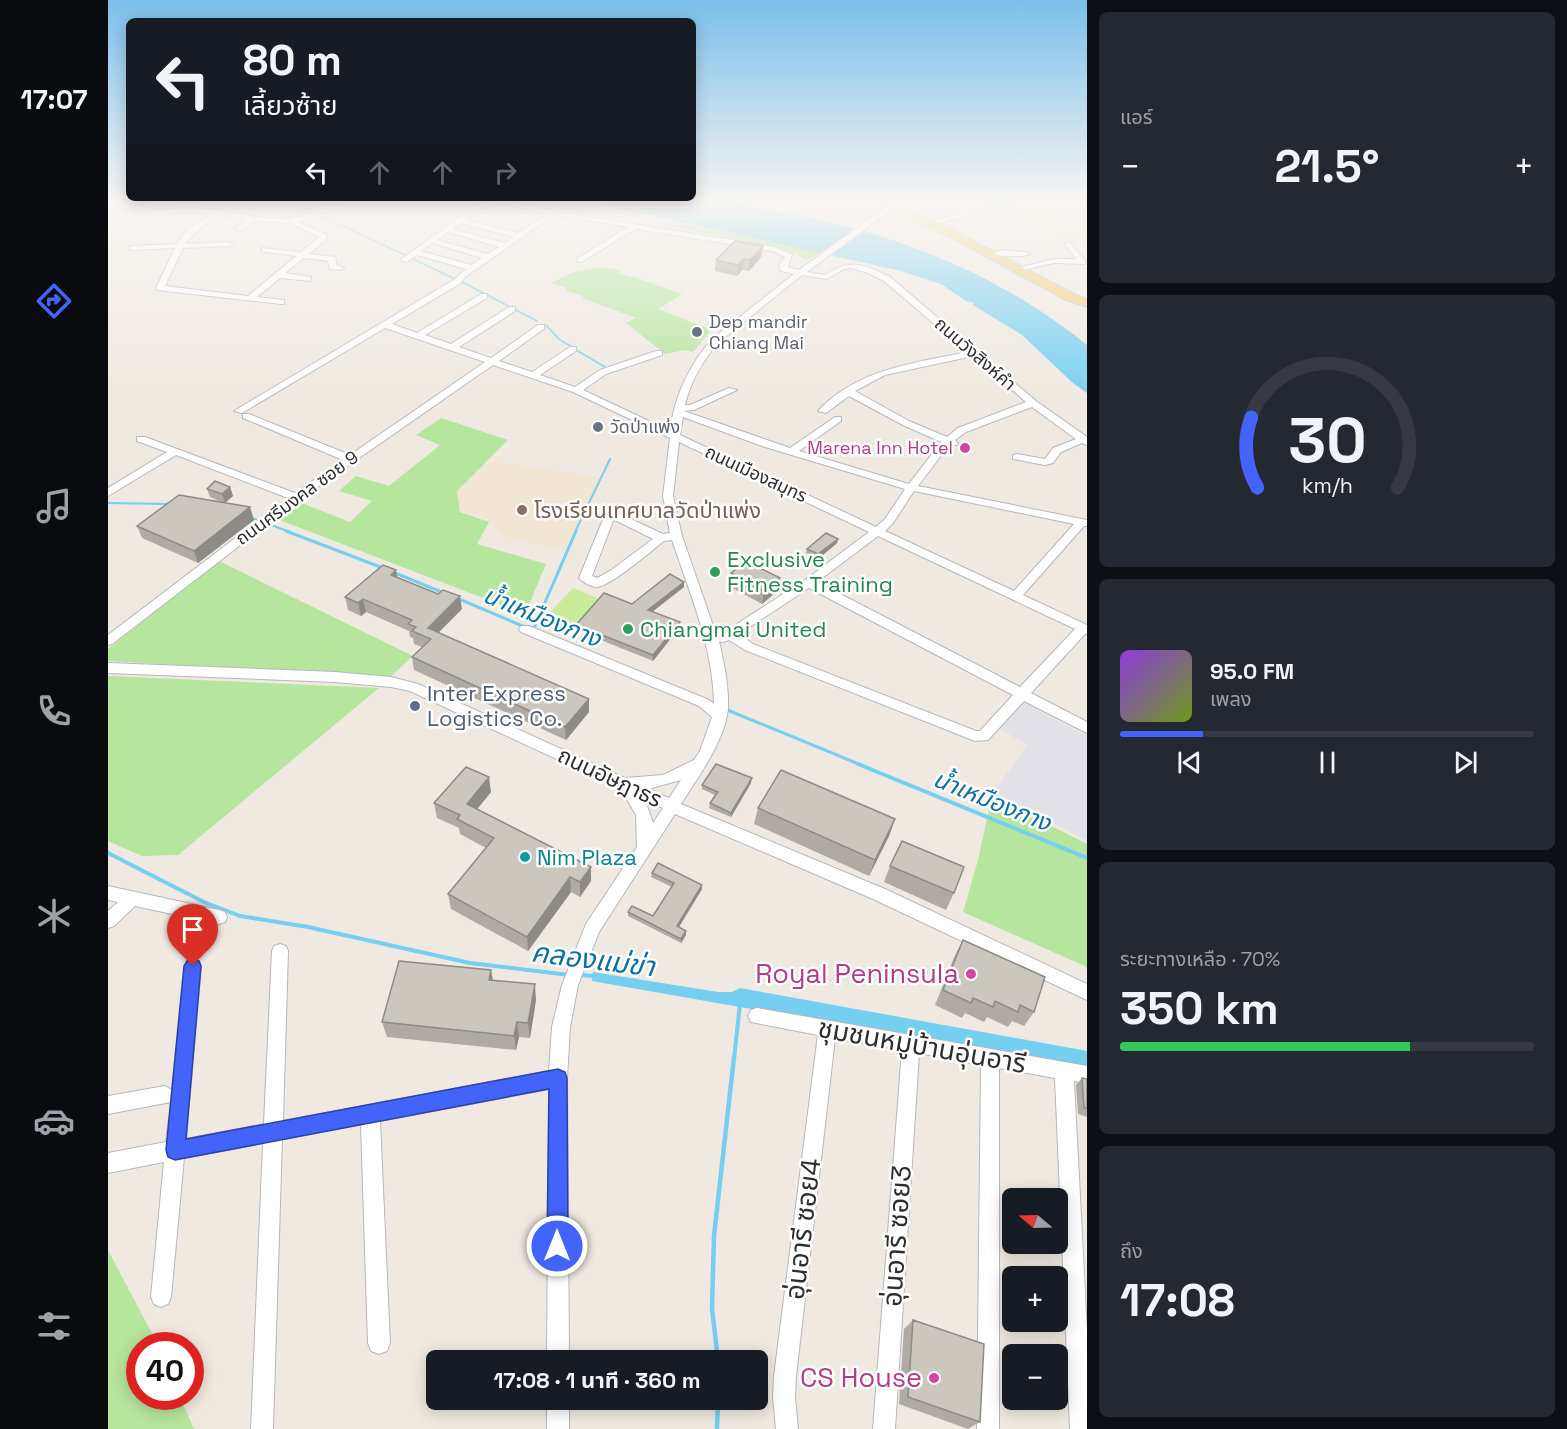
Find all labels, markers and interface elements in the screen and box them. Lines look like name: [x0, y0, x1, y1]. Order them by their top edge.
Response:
text: 80 m: [243, 34, 342, 87]
icon: left: [144, 42, 222, 120]
text: 17:07: [20, 82, 88, 117]
text: เลี้ยวซ้าย: [243, 88, 337, 123]
text: แอร์: [1120, 104, 1152, 130]
text: 21.5°: [1274, 138, 1380, 195]
text: −: [1120, 146, 1140, 188]
text: +: [1514, 146, 1534, 188]
icon: left: [300, 156, 333, 189]
icon: ahead: [363, 156, 396, 189]
icon: ahead: [426, 156, 459, 189]
icon: right: [489, 156, 522, 189]
icon: directions: [33, 280, 75, 322]
place label: Dep mandir Chiang Mai: [709, 310, 808, 354]
street label: ถนนวังสิงห์คำ: [930, 312, 1021, 395]
marker: Dep mandir Chiang Mai: [690, 325, 704, 339]
text: 30: [1288, 401, 1366, 480]
place label: วัดป่าแพ่ง: [610, 415, 680, 438]
marker: วัดป่าแพ่ง: [591, 420, 605, 434]
place label: Marena Inn Hotel: [807, 436, 953, 459]
street label: ถนนเมืองสมุทร: [701, 440, 811, 507]
marker: Marena Inn Hotel: [958, 441, 972, 455]
street label: ถนนศรีมงคล ซอย 9: [231, 445, 363, 550]
text: km/h: [1301, 473, 1353, 500]
icon: music: [33, 485, 75, 527]
place label: โรงเรียนเทศบาลวัดป่าแพ่ง: [534, 496, 761, 524]
marker: โรงเรียนเทศบาลวัดป่าแพ่ง: [515, 503, 529, 517]
place label: Exclusive Fitness Training: [727, 545, 893, 598]
marker: Exclusive Fitness Training: [708, 565, 722, 579]
water label: น้ำเหมืองกาง: [479, 578, 607, 655]
place label: Chiangmai United: [640, 615, 826, 643]
marker: Chiangmai United: [621, 622, 635, 636]
text: 95.0 FM: [1210, 657, 1294, 685]
place label: Inter Express Logistics Co.: [427, 679, 566, 732]
text: เพลง: [1210, 686, 1252, 712]
icon: phone: [33, 690, 75, 732]
marker: Inter Express Logistics Co.: [408, 699, 422, 713]
street label: ถนนอัษฎาธร: [553, 741, 667, 813]
icon: previous: [1173, 746, 1206, 779]
icon: pause: [1311, 746, 1344, 779]
icon: next: [1449, 746, 1482, 779]
water label: น้ำเหมืองกาง: [929, 762, 1057, 839]
place label: Nim Plaza: [537, 843, 637, 871]
marker: Nim Plaza: [518, 850, 532, 864]
icon: climate: [33, 895, 75, 937]
pin: [167, 904, 218, 966]
icon: arrive: [176, 913, 209, 946]
water label: คลองแม่ข่า: [529, 934, 658, 985]
text: ระยะทางเหลือ · 70%: [1120, 946, 1280, 972]
place label: Royal Peninsula: [755, 956, 959, 991]
marker: Royal Peninsula: [964, 967, 978, 981]
text: 350 km: [1120, 980, 1279, 1037]
street label: ชุมชนหมู่บ้านอุ่นอารี: [815, 1010, 1029, 1081]
icon: car: [33, 1100, 75, 1142]
street label: อุ่นอารี ซอย4: [776, 1156, 829, 1302]
street label: อุ่นอารี ซอย3: [874, 1164, 919, 1308]
north arrow: [1002, 1188, 1068, 1254]
map controls: [1002, 1188, 1068, 1410]
position arrow: [525, 1214, 589, 1278]
text: ถึง: [1120, 1238, 1143, 1264]
button: +: [1002, 1266, 1068, 1332]
text: 17:08: [1120, 1272, 1235, 1329]
icon: filters: [33, 1305, 75, 1347]
speed limit sign: 40: [126, 1332, 204, 1410]
button: −: [1002, 1344, 1068, 1410]
place label: CS House: [800, 1360, 922, 1395]
text: 17:08 · 1 นาที · 360 m: [493, 1366, 701, 1394]
marker: CS House: [927, 1371, 941, 1385]

